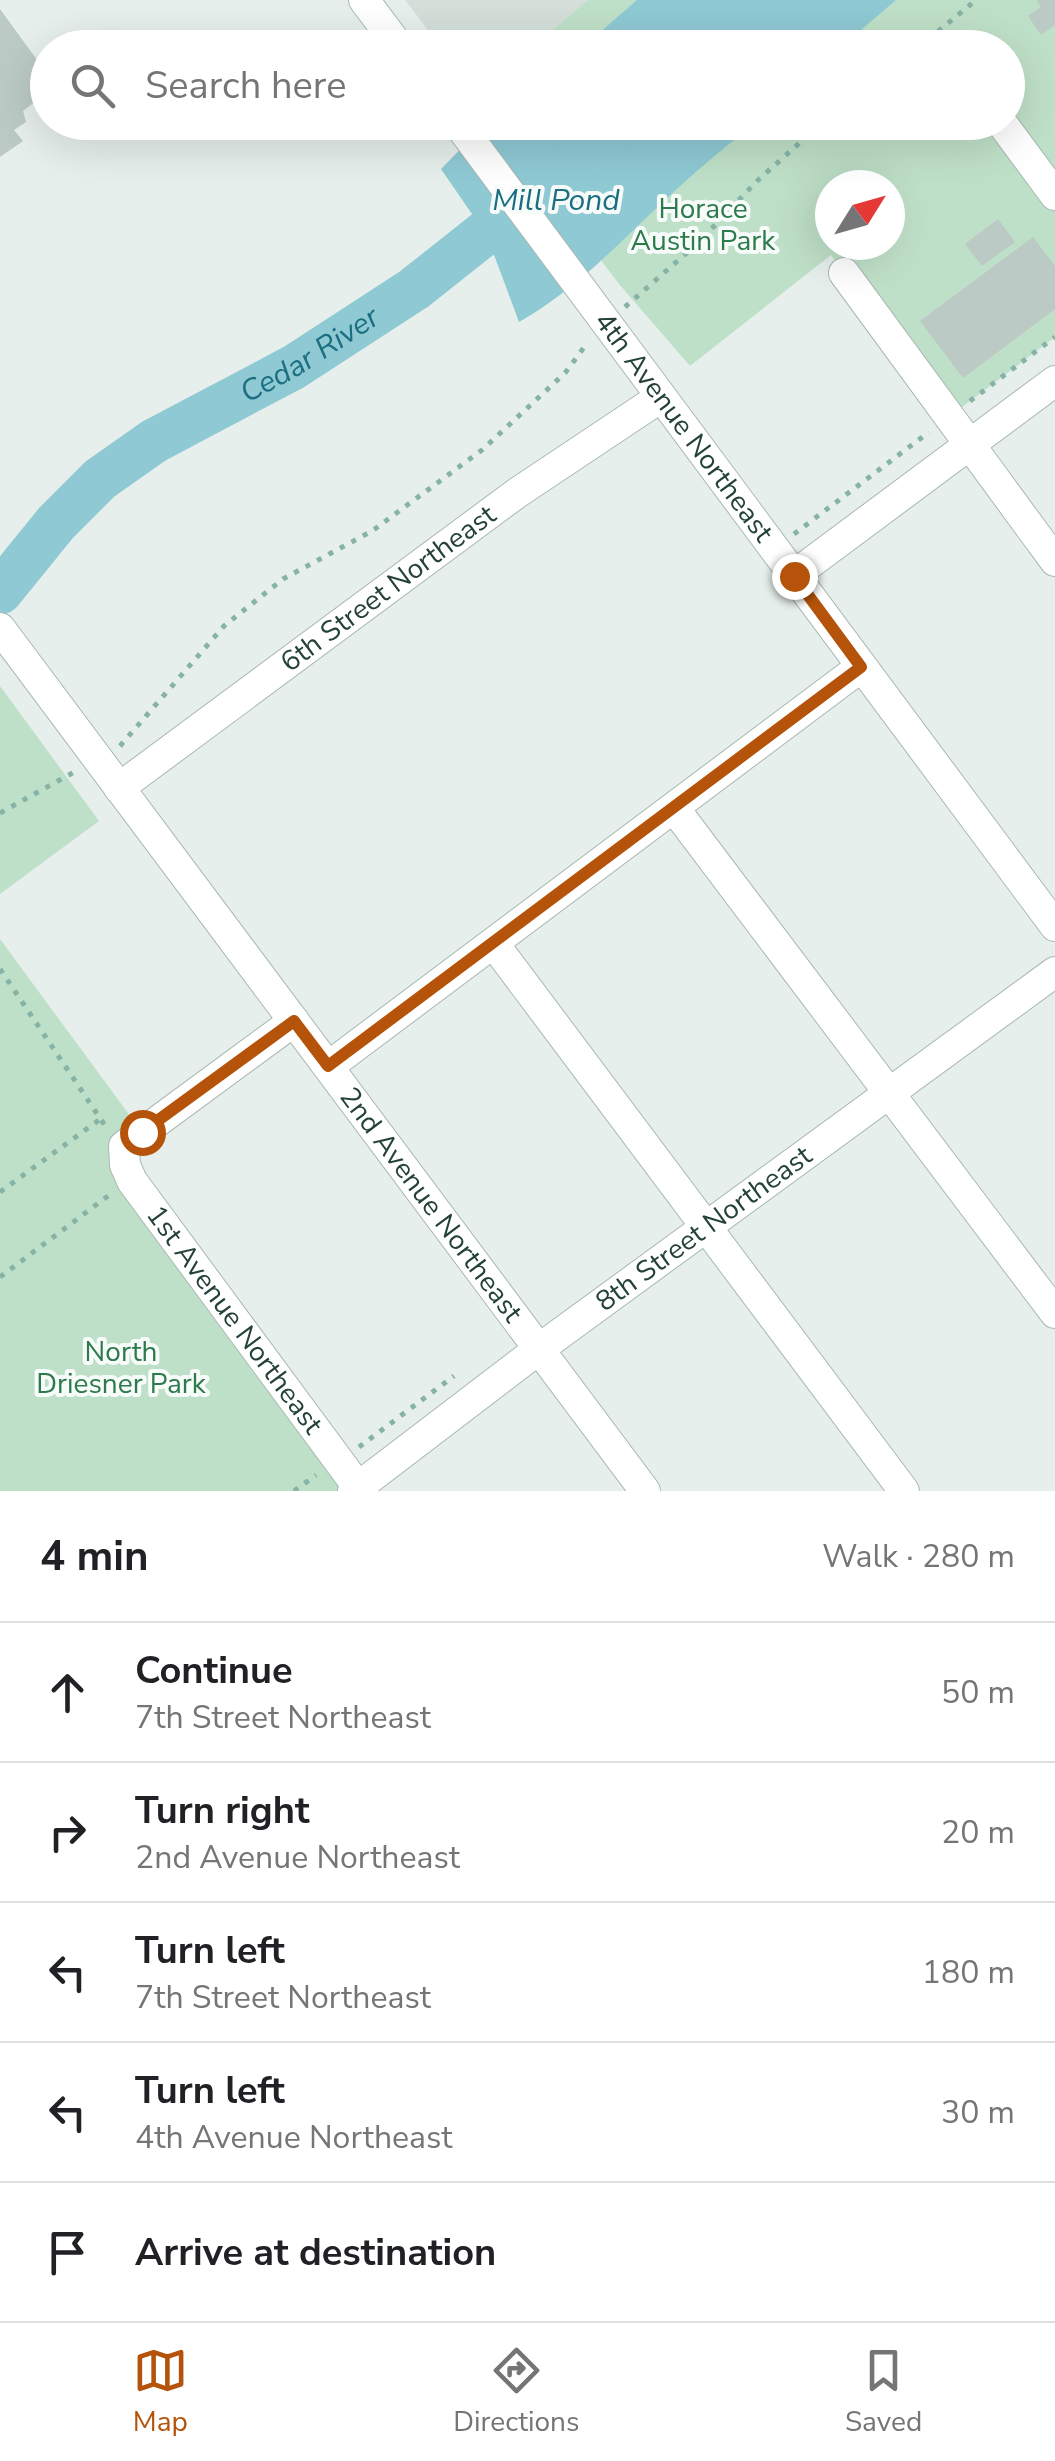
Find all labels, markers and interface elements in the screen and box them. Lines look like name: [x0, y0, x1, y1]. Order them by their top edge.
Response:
search box: [30, 30, 1025, 140]
icon: search: [65, 58, 120, 113]
text: Search here: [145, 60, 346, 111]
north arrow: [815, 170, 905, 260]
water label: Mill Pond: [492, 180, 620, 221]
park label: Horace Austin Park: [631, 190, 776, 260]
water label: Cedar River: [233, 296, 388, 412]
street label: 4th Avenue Northeast: [586, 304, 782, 550]
street label: 6th Street Northeast: [273, 496, 504, 681]
route end: [772, 554, 818, 600]
street label: 2nd Avenue Northeast: [331, 1079, 532, 1330]
route start: [120, 1110, 166, 1156]
street label: 8th Street Northeast: [588, 1137, 820, 1320]
street label: 1st Avenue Northeast: [137, 1198, 332, 1442]
park label: North Driesner Park: [36, 1333, 207, 1403]
text: 4 min: [40, 1528, 149, 1585]
text: Walk · 280 m: [822, 1535, 1015, 1578]
text: Continue: [135, 1645, 293, 1696]
icon: ahead: [40, 1665, 95, 1720]
text: 50 m: [941, 1671, 1015, 1714]
text: 7th Street Northeast: [135, 1696, 431, 1739]
text: Turn right: [135, 1785, 310, 1836]
icon: right: [40, 1805, 95, 1860]
text: 20 m: [941, 1811, 1015, 1854]
text: 2nd Avenue Northeast: [135, 1836, 460, 1879]
text: Turn left: [135, 1925, 285, 1976]
icon: left: [40, 1945, 95, 2000]
text: 180 m: [922, 1951, 1015, 1994]
text: 7th Street Northeast: [135, 1976, 431, 2019]
text: Turn left: [135, 2065, 285, 2116]
icon: left: [40, 2085, 95, 2140]
text: 30 m: [941, 2091, 1015, 2134]
text: 4th Avenue Northeast: [135, 2116, 453, 2159]
icon: arrive: [40, 2225, 95, 2280]
text: Arrive at destination: [135, 2227, 496, 2278]
tab: Map: [133, 2343, 188, 2441]
tab: Directions: [453, 2343, 579, 2441]
tab: Saved: [845, 2343, 922, 2441]

